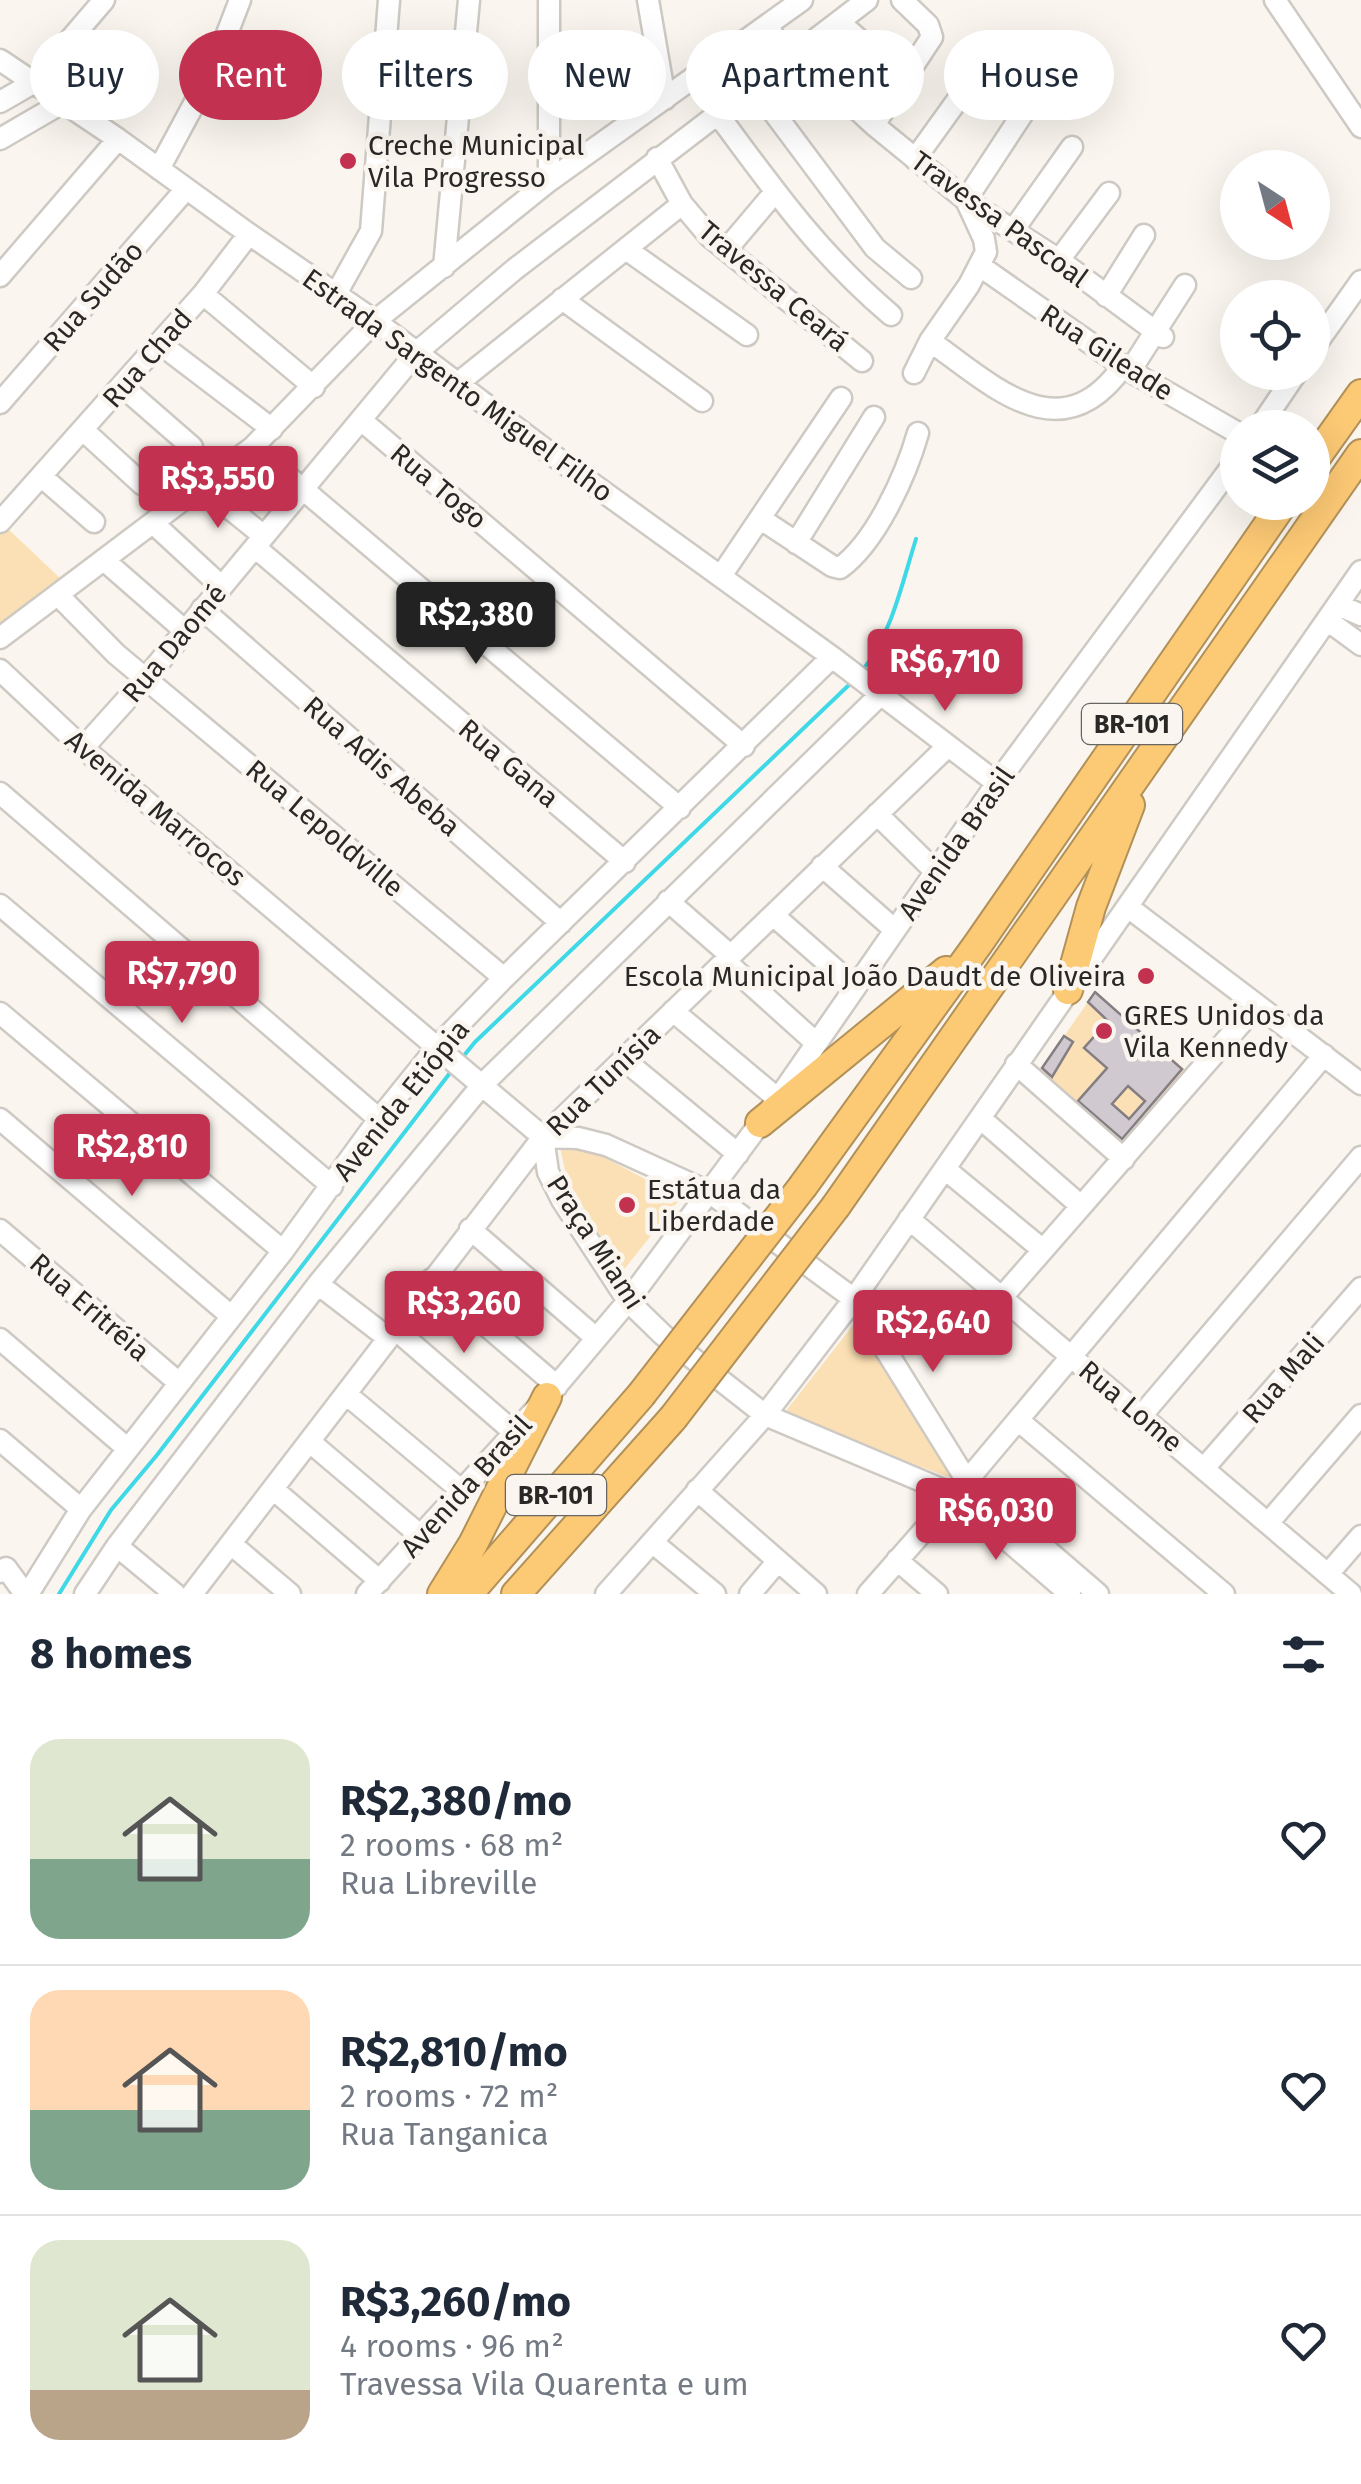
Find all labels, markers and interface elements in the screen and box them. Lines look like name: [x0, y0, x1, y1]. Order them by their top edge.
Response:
chip: Buy: [30, 30, 159, 120]
chip: Rent: [179, 30, 322, 120]
chip: Filters: [342, 30, 508, 120]
chip: New: [528, 30, 666, 120]
chip: Apartment: [686, 30, 924, 120]
chip: House: [944, 30, 1114, 120]
place label: Creche Municipal Vila Progresso: [368, 129, 584, 194]
street label: Travessa Pascoal: [905, 144, 1094, 295]
marker: Creche Municipal Vila Progresso: [337, 150, 359, 172]
north arrow: [1220, 150, 1330, 260]
map controls: [1220, 150, 1330, 520]
street label: Travessa Ceará: [692, 214, 855, 359]
street label: Rua Sudão: [36, 234, 150, 358]
street label: Estrada Sargento Miguel Filho: [296, 262, 619, 509]
button: locate: [1220, 280, 1330, 390]
street label: Rua Gileade: [1034, 297, 1179, 408]
street label: Rua Chad: [96, 302, 199, 414]
button: layers: [1220, 410, 1330, 520]
street label: Rua Togo: [384, 437, 494, 536]
pin: R$3,550: [126, 446, 310, 531]
text: R$3,550: [161, 459, 275, 497]
street label: Rua Daomé: [115, 577, 233, 709]
pin: R$2,380: [384, 582, 568, 667]
text: R$2,380: [418, 595, 534, 633]
pin: R$6,710: [853, 629, 1037, 714]
text: R$6,710: [890, 642, 1000, 680]
street label: Rua Adis Abeba: [297, 689, 467, 843]
road number: BR-101: [1082, 704, 1182, 744]
street label: Rua Gana: [452, 712, 565, 815]
street label: Avenida Marrocos: [59, 723, 252, 893]
street label: Rua Lepoldville: [239, 753, 410, 904]
street label: Avenida Brasil: [891, 760, 1021, 926]
pin: R$7,790: [90, 941, 274, 1026]
text: R$7,790: [127, 954, 237, 992]
place label: Escola Municipal João Daudt de Oliveira: [624, 960, 1126, 993]
marker: Escola Municipal João Daudt de Oliveira: [1135, 965, 1157, 987]
place label: GRES Unidos da Vila Kennedy: [1124, 999, 1324, 1064]
street label: Avenida Etiópia: [326, 1013, 476, 1187]
street label: Rua Tunísia: [539, 1018, 667, 1143]
marker: GRES Unidos da Vila Kennedy: [1093, 1020, 1115, 1042]
pin: R$2,810: [40, 1114, 224, 1199]
text: R$2,810: [76, 1127, 188, 1165]
street label: Praça Miami: [540, 1169, 651, 1316]
place label: Estátua da Liberdade: [647, 1173, 781, 1238]
marker: Estátua da Liberdade: [616, 1194, 638, 1216]
street label: Rua Eritréia: [23, 1246, 156, 1368]
pin: R$3,260: [372, 1271, 556, 1356]
text: R$3,260: [407, 1284, 521, 1322]
pin: R$2,640: [841, 1290, 1025, 1375]
text: R$2,640: [875, 1303, 991, 1341]
street label: Rua Mali: [1235, 1326, 1331, 1430]
street label: Rua Lome: [1072, 1354, 1189, 1459]
street label: Avenida Brasil: [394, 1409, 539, 1564]
road number: BR-101: [506, 1475, 606, 1515]
pin: R$6,030: [904, 1478, 1088, 1563]
text: R$6,030: [938, 1491, 1054, 1529]
icon: filters: [1276, 1627, 1331, 1682]
text: 8 homes: [30, 1629, 192, 1679]
text: R$2,380/mo: [340, 1776, 572, 1826]
icon: home: [110, 1779, 230, 1899]
icon: heart: [1276, 1812, 1331, 1867]
text: 2 rooms · 68 m²: [340, 1826, 563, 1864]
text: Rua Libreville: [340, 1864, 537, 1902]
text: R$2,810/mo: [340, 2027, 568, 2077]
icon: home: [110, 2030, 230, 2150]
icon: heart: [1276, 2063, 1331, 2118]
text: 2 rooms · 72 m²: [340, 2077, 558, 2115]
text: Rua Tanganica: [340, 2115, 549, 2153]
text: R$3,260/mo: [340, 2277, 571, 2327]
icon: home: [110, 2280, 230, 2400]
icon: heart: [1276, 2313, 1331, 2368]
text: 4 rooms · 96 m²: [340, 2327, 564, 2365]
text: Travessa Vila Quarenta e um: [340, 2365, 749, 2403]

